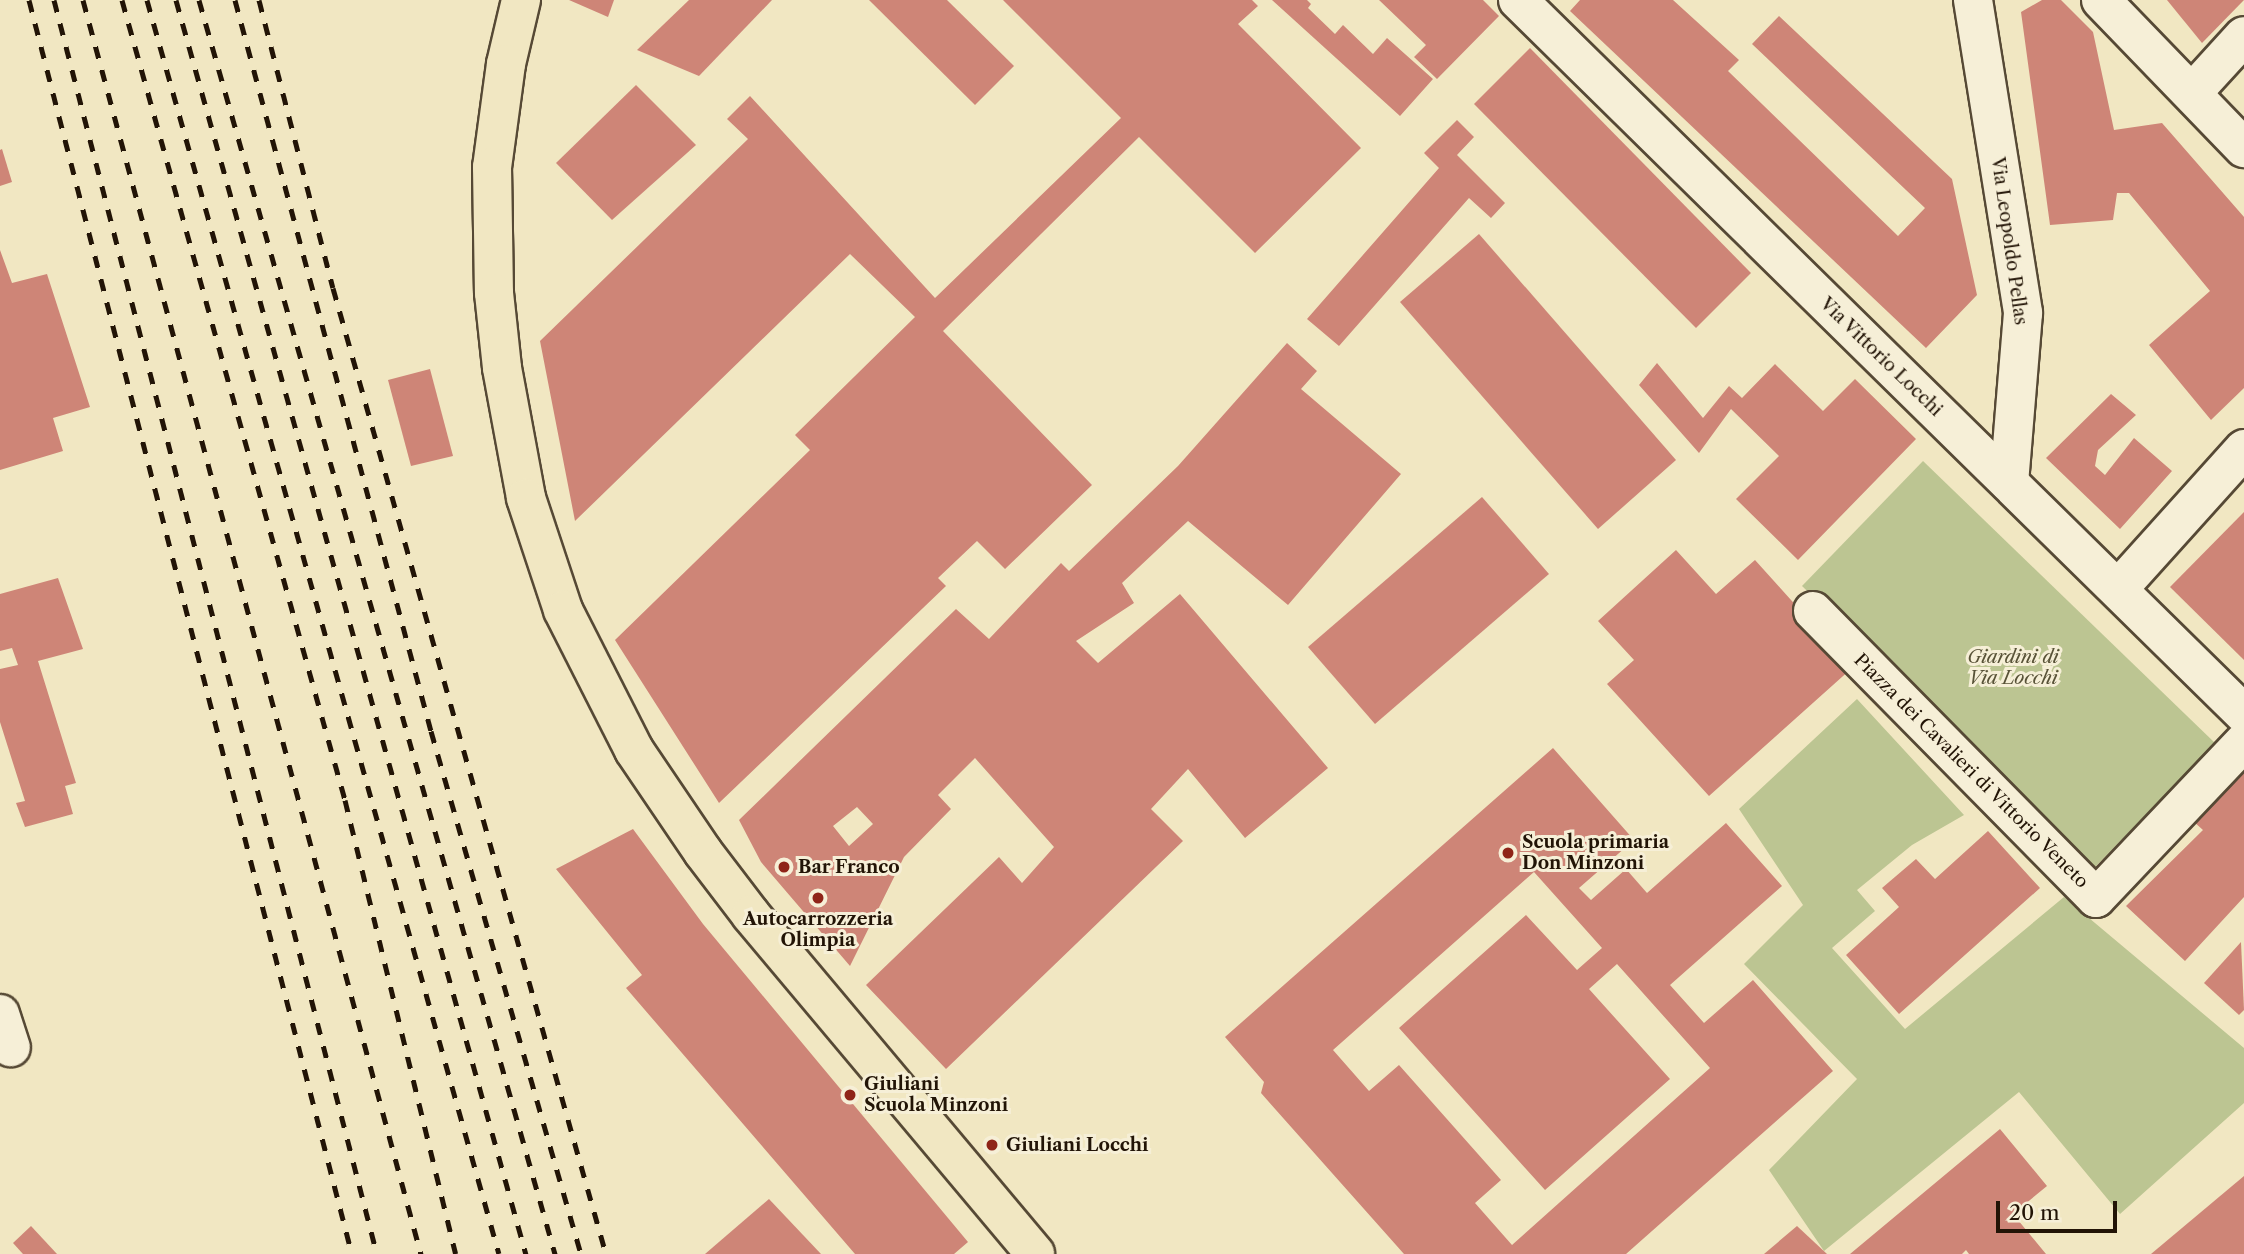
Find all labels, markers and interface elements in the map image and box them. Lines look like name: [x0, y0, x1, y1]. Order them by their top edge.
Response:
street label: Via Leopoldo Pellas: [1987, 156, 2031, 326]
street label: Via Vittorio Locchi: [1815, 293, 1947, 421]
park label: Giardini di Via Locchi: [1967, 647, 2059, 690]
street label: Piazza dei Cavalieri di Vittorio Veneto: [1849, 649, 2093, 893]
place label: Scuola primaria Don Minzoni: [1522, 832, 1669, 874]
marker: Scuola primaria Don Minzoni: [1500, 845, 1516, 861]
place label: Bar Franco: [798, 856, 900, 878]
marker: Bar Franco: [776, 859, 792, 875]
marker: Autocarrozzeria Olimpia: [810, 890, 826, 906]
place label: Autocarrozzeria Olimpia: [743, 909, 893, 951]
place label: Giuliani Scuola Minzoni: [864, 1074, 1008, 1116]
marker: Giuliani Scuola Minzoni: [842, 1087, 858, 1103]
place label: Giuliani Locchi: [1006, 1134, 1149, 1156]
marker: Giuliani Locchi: [984, 1137, 1000, 1153]
scale bar: [1999, 1188, 2120, 1232]
text: 20 m: [2009, 1200, 2060, 1225]

